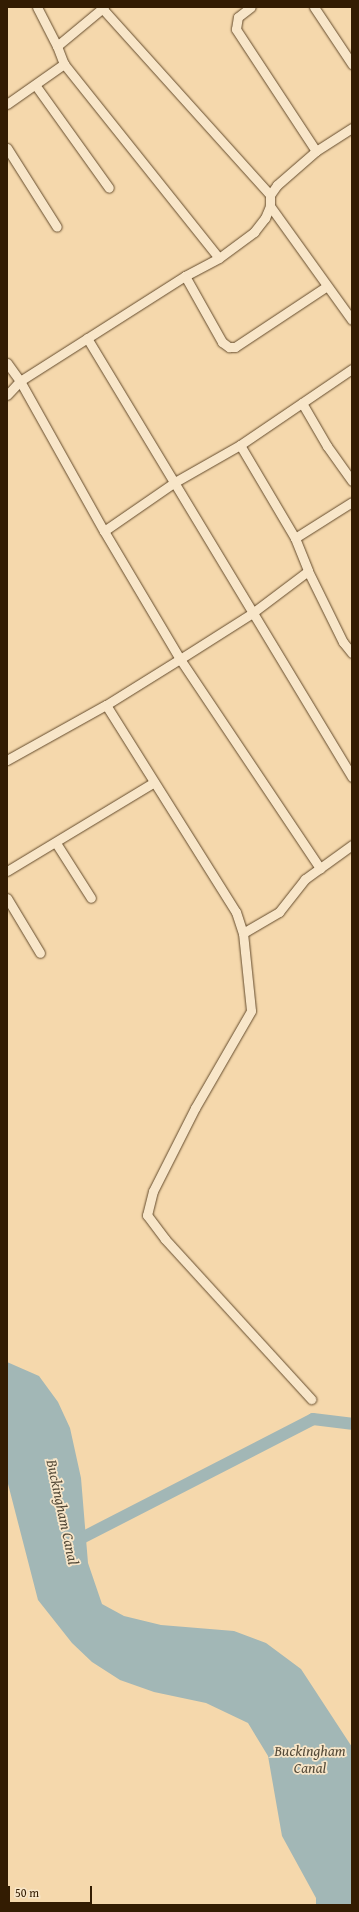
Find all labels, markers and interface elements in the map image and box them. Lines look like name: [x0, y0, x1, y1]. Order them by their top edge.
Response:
water label: Buckingham Canal: [43, 1458, 83, 1566]
water label: Buckingham Canal: [274, 1741, 346, 1776]
scale bar: [10, 1878, 94, 1904]
text: 50 m: [15, 1884, 39, 1901]

